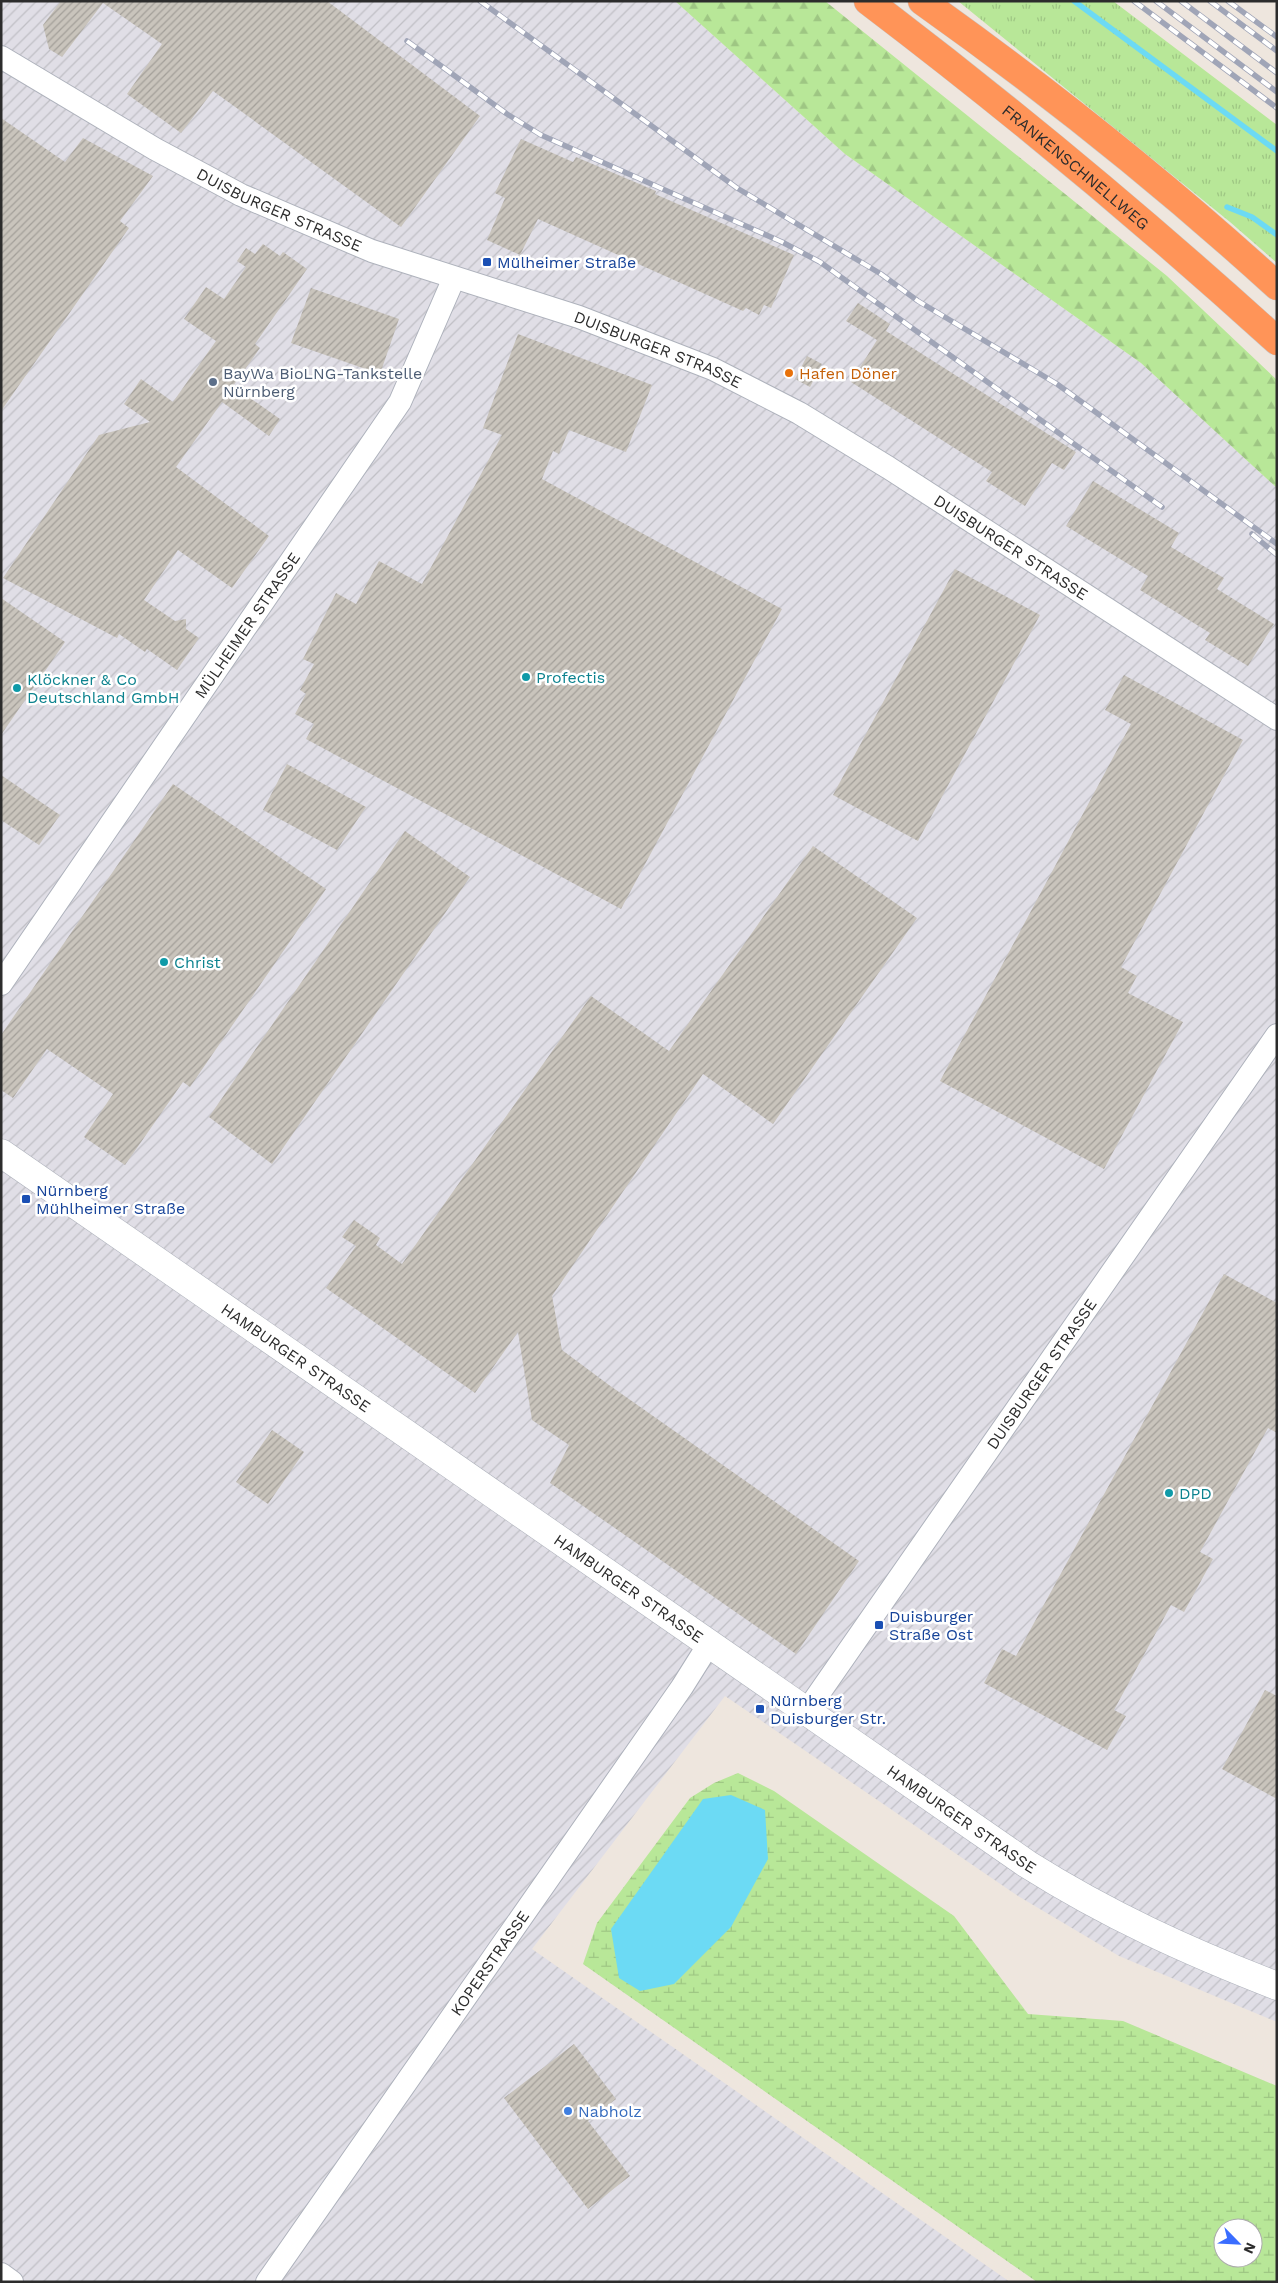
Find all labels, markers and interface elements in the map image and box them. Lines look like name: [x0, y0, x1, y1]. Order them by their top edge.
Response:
street label: FRANKENSCHNELLWEG: [998, 101, 1153, 234]
street label: DUISBURGER STRASSE: [193, 164, 365, 256]
place label: Mülheimer Straße: [497, 253, 636, 272]
marker: Mülheimer Straße: [481, 256, 493, 268]
street label: DUISBURGER STRASSE: [571, 307, 745, 392]
place label: BayWa BioLNG-Tankstelle Nürnberg: [223, 364, 422, 401]
place label: Hafen Döner: [799, 364, 898, 383]
marker: Hafen Döner: [783, 367, 795, 379]
marker: BayWa BioLNG-Tankstelle Nürnberg: [207, 376, 219, 388]
street label: DUISBURGER STRASSE: [930, 491, 1091, 604]
street label: MÜLHEIMER STRASSE: [191, 549, 304, 702]
place label: Profectis: [536, 668, 605, 687]
place label: Klöckner & Co Deutschland GmbH: [27, 670, 179, 707]
marker: Profectis: [520, 671, 532, 683]
marker: Klöckner & Co Deutschland GmbH: [11, 682, 23, 694]
place label: Christ: [174, 953, 221, 972]
marker: Christ: [158, 956, 170, 968]
place label: Nürnberg Mühlheimer Straße: [36, 1181, 185, 1218]
marker: Nürnberg Mühlheimer Straße: [20, 1193, 32, 1205]
street label: DUISBURGER STRASSE: [983, 1295, 1101, 1453]
street label: HAMBURGER STRASSE: [217, 1300, 374, 1416]
place label: DPD: [1179, 1484, 1212, 1503]
marker: DPD: [1163, 1487, 1175, 1499]
street label: HAMBURGER STRASSE: [550, 1530, 707, 1647]
place label: Duisburger Straße Ost: [889, 1607, 974, 1644]
marker: Duisburger Straße Ost: [873, 1619, 885, 1631]
place label: Nürnberg Duisburger Str.: [770, 1691, 886, 1728]
marker: Nürnberg Duisburger Str.: [754, 1703, 766, 1715]
street label: HAMBURGER STRASSE: [883, 1761, 1040, 1878]
street label: KOPERSTRASSE: [447, 1907, 533, 2019]
place label: Nabholz: [578, 2102, 642, 2121]
marker: Nabholz: [562, 2105, 574, 2117]
north arrow: [1213, 2218, 1263, 2268]
text: N: [1240, 2240, 1259, 2256]

